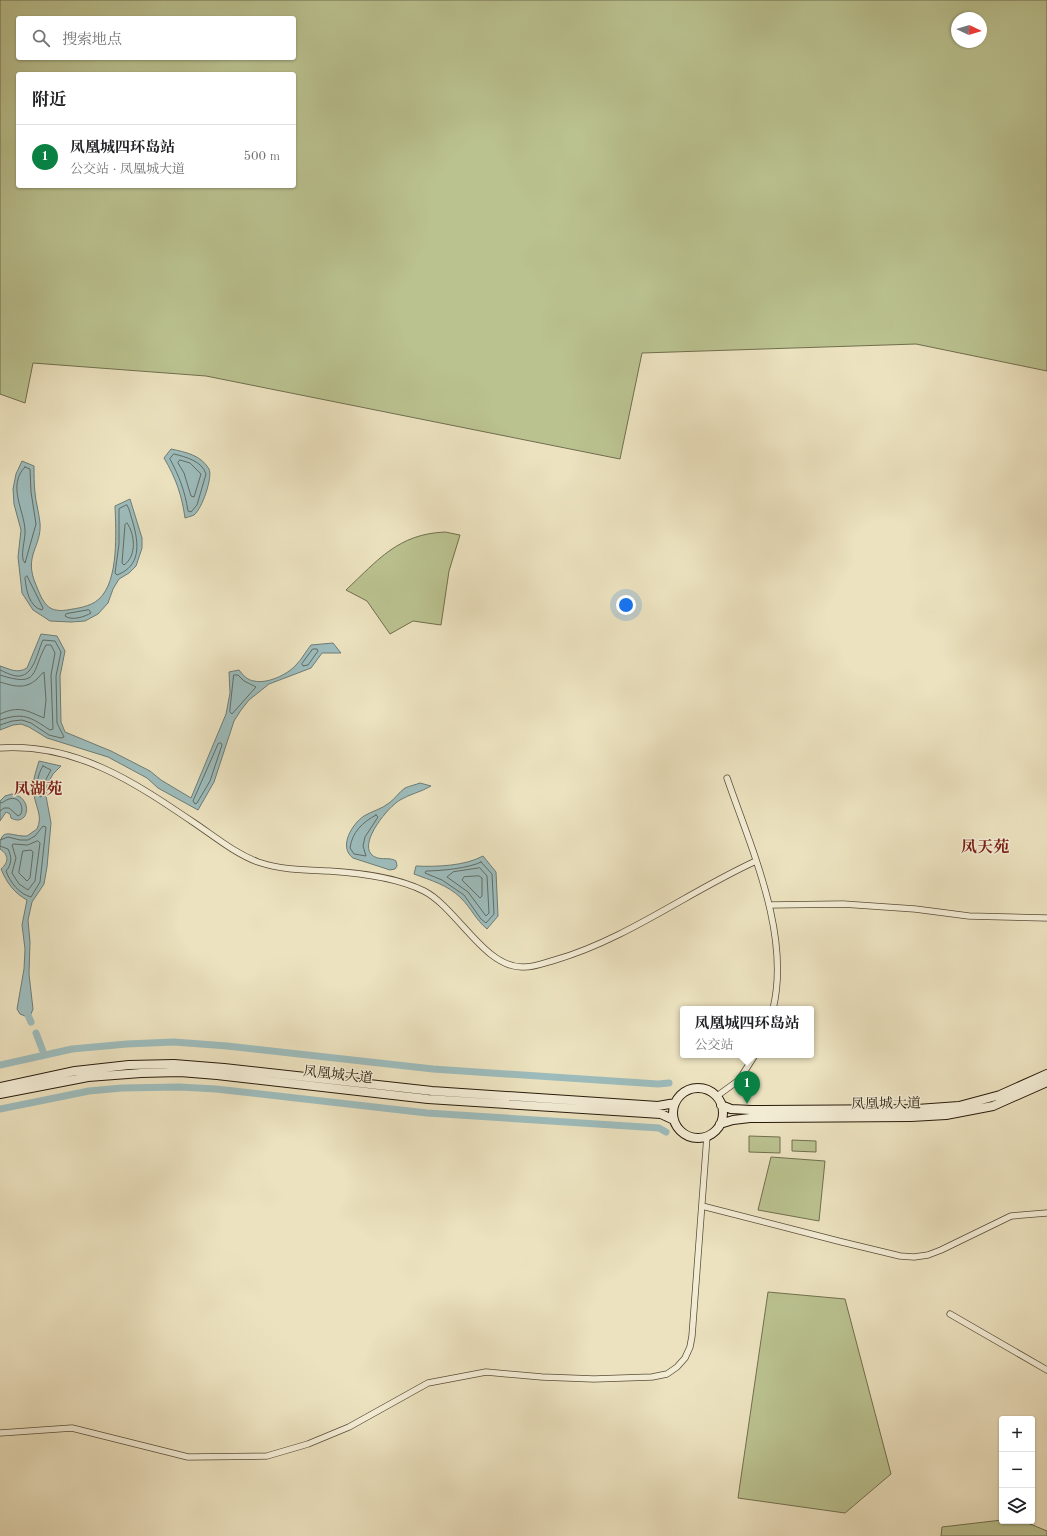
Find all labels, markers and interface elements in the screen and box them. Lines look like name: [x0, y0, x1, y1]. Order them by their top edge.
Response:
north arrow: [951, 12, 987, 48]
search box: [16, 16, 296, 60]
icon: search: [30, 27, 52, 49]
text: 搜索地点: [62, 33, 122, 48]
text: 附近: [32, 92, 66, 109]
text: 凤凰城四环岛站: [70, 141, 175, 156]
text: 1: [41, 150, 49, 163]
text: 500 m: [243, 150, 280, 163]
text: 公交站 · 凤凰城大道: [70, 163, 185, 176]
your location: [616, 595, 636, 615]
district label: 凤湖苑: [14, 780, 63, 798]
district label: 凤天苑: [961, 838, 1010, 856]
popup: [680, 1006, 814, 1058]
text: 凤凰城四环岛站: [694, 1017, 800, 1032]
text: 公交站: [694, 1039, 734, 1052]
street label: 凤凰城大道: [302, 1063, 374, 1086]
pin: 1: [734, 1071, 760, 1104]
street label: 凤凰城大道: [851, 1095, 921, 1112]
map controls: [999, 1416, 1035, 1524]
button: +: [999, 1416, 1035, 1452]
button: −: [999, 1452, 1035, 1488]
button: layers: [999, 1488, 1035, 1524]

